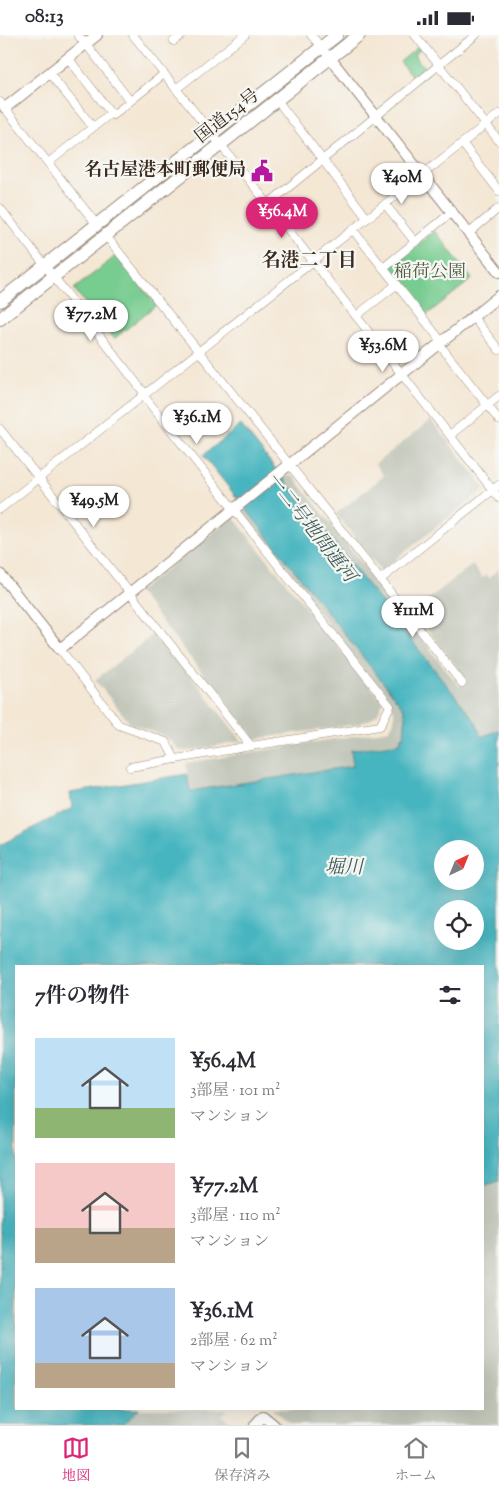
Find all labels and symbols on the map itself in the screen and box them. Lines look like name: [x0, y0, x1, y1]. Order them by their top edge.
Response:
street label: 国道154号: [190, 84, 266, 150]
place label: 名古屋港本町郵便局: [84, 158, 246, 184]
public building icon: 名古屋港本町郵便局: [249, 158, 275, 184]
pin: ¥40M: [372, 163, 432, 205]
pin: ¥56.4M: [241, 197, 323, 239]
district label: 名港二丁目: [261, 248, 357, 275]
park label: 稲荷公園: [394, 260, 466, 286]
pin: ¥77.2M: [50, 299, 132, 342]
pin: ¥53.6M: [342, 331, 424, 373]
pin: ¥36.1M: [156, 403, 238, 445]
water label: 一二号地間運河: [258, 467, 363, 591]
pin: ¥49.5M: [53, 485, 135, 528]
pin: ¥111M: [378, 595, 448, 638]
north arrow: [434, 840, 484, 890]
water label: 堀川: [325, 855, 365, 882]

